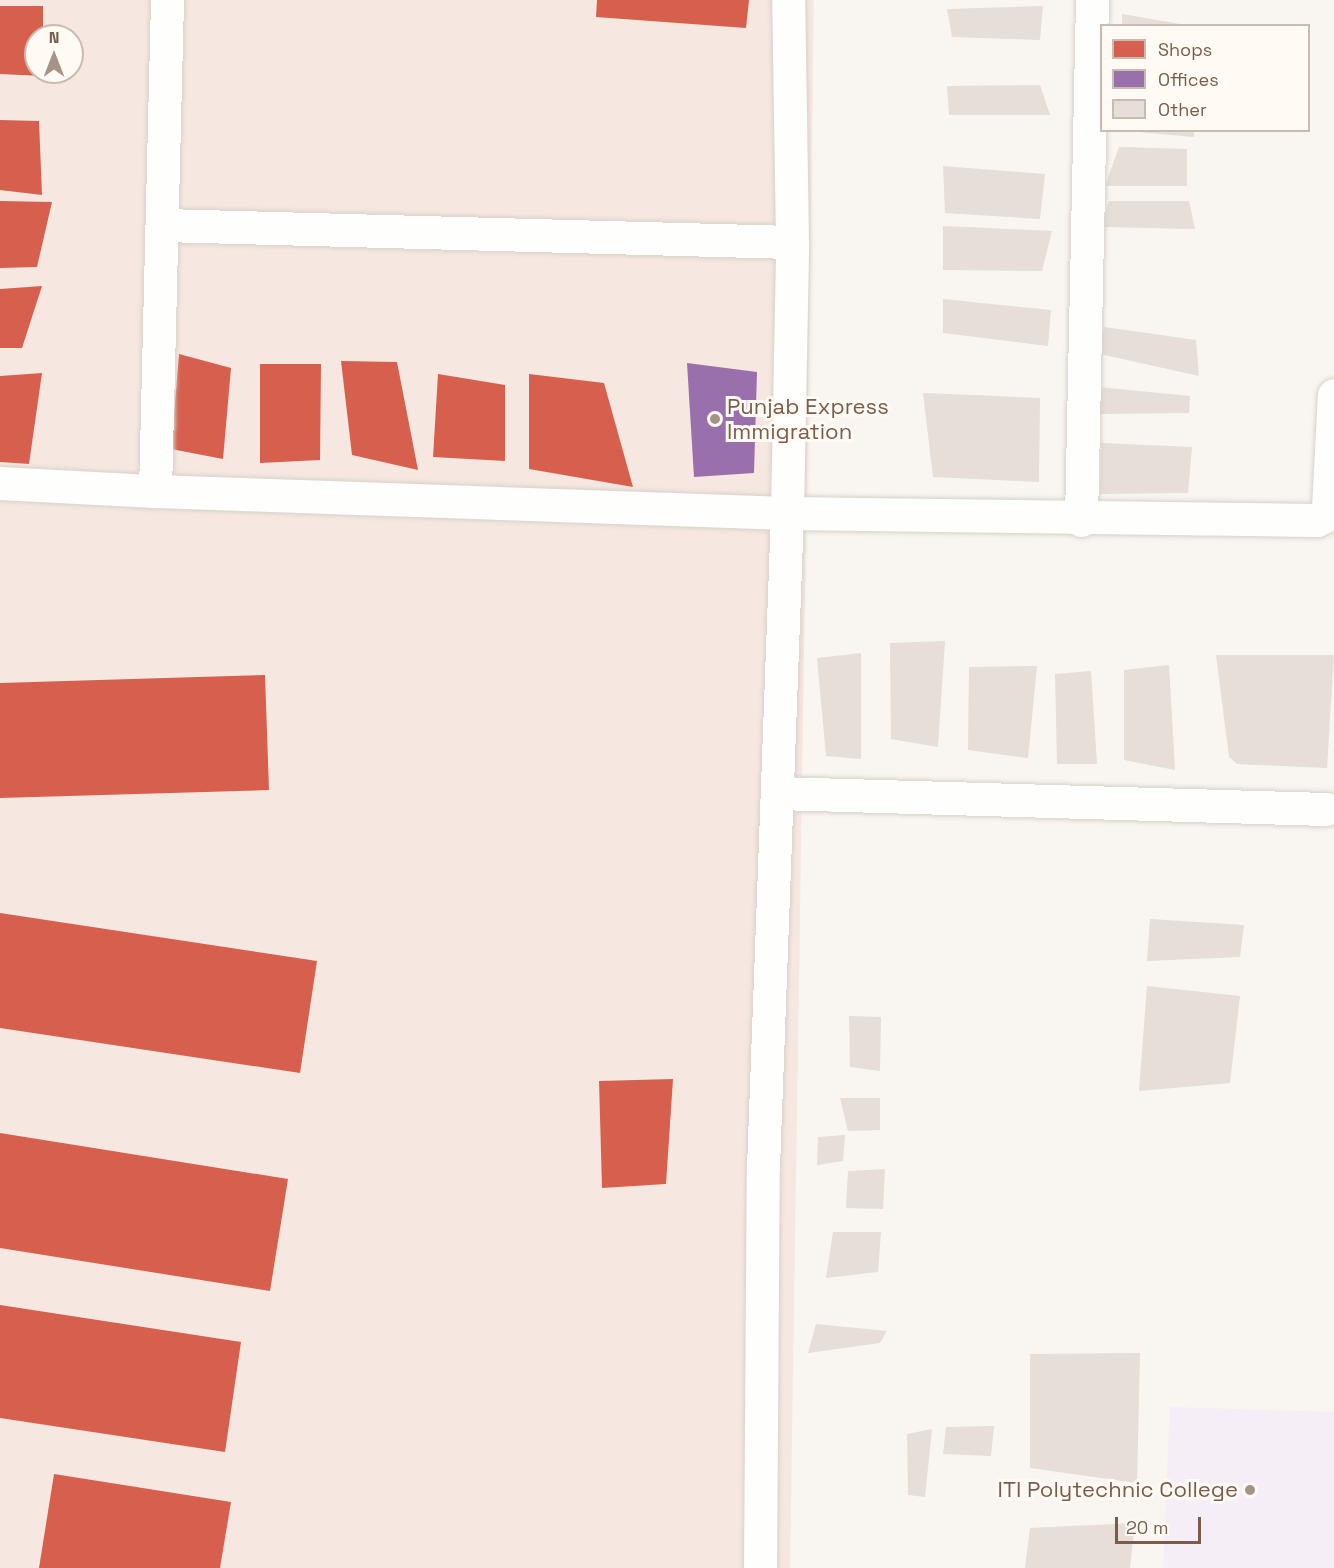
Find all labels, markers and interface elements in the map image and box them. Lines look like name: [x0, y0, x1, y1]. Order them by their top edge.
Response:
north arrow: [24, 24, 84, 84]
legend: [1100, 24, 1310, 132]
text: N: [49, 27, 59, 48]
text: Shops: [1158, 38, 1212, 61]
text: Offices: [1158, 68, 1219, 91]
text: Other: [1158, 98, 1207, 121]
place label: Punjab Express Immigration: [727, 393, 889, 445]
marker: Punjab Express Immigration: [708, 412, 722, 426]
place label: ITI Polytechnic College: [998, 1477, 1238, 1503]
marker: ITI Polytechnic College: [1243, 1483, 1257, 1497]
scale bar: [1118, 1505, 1204, 1543]
text: 20 m: [1126, 1516, 1169, 1539]

